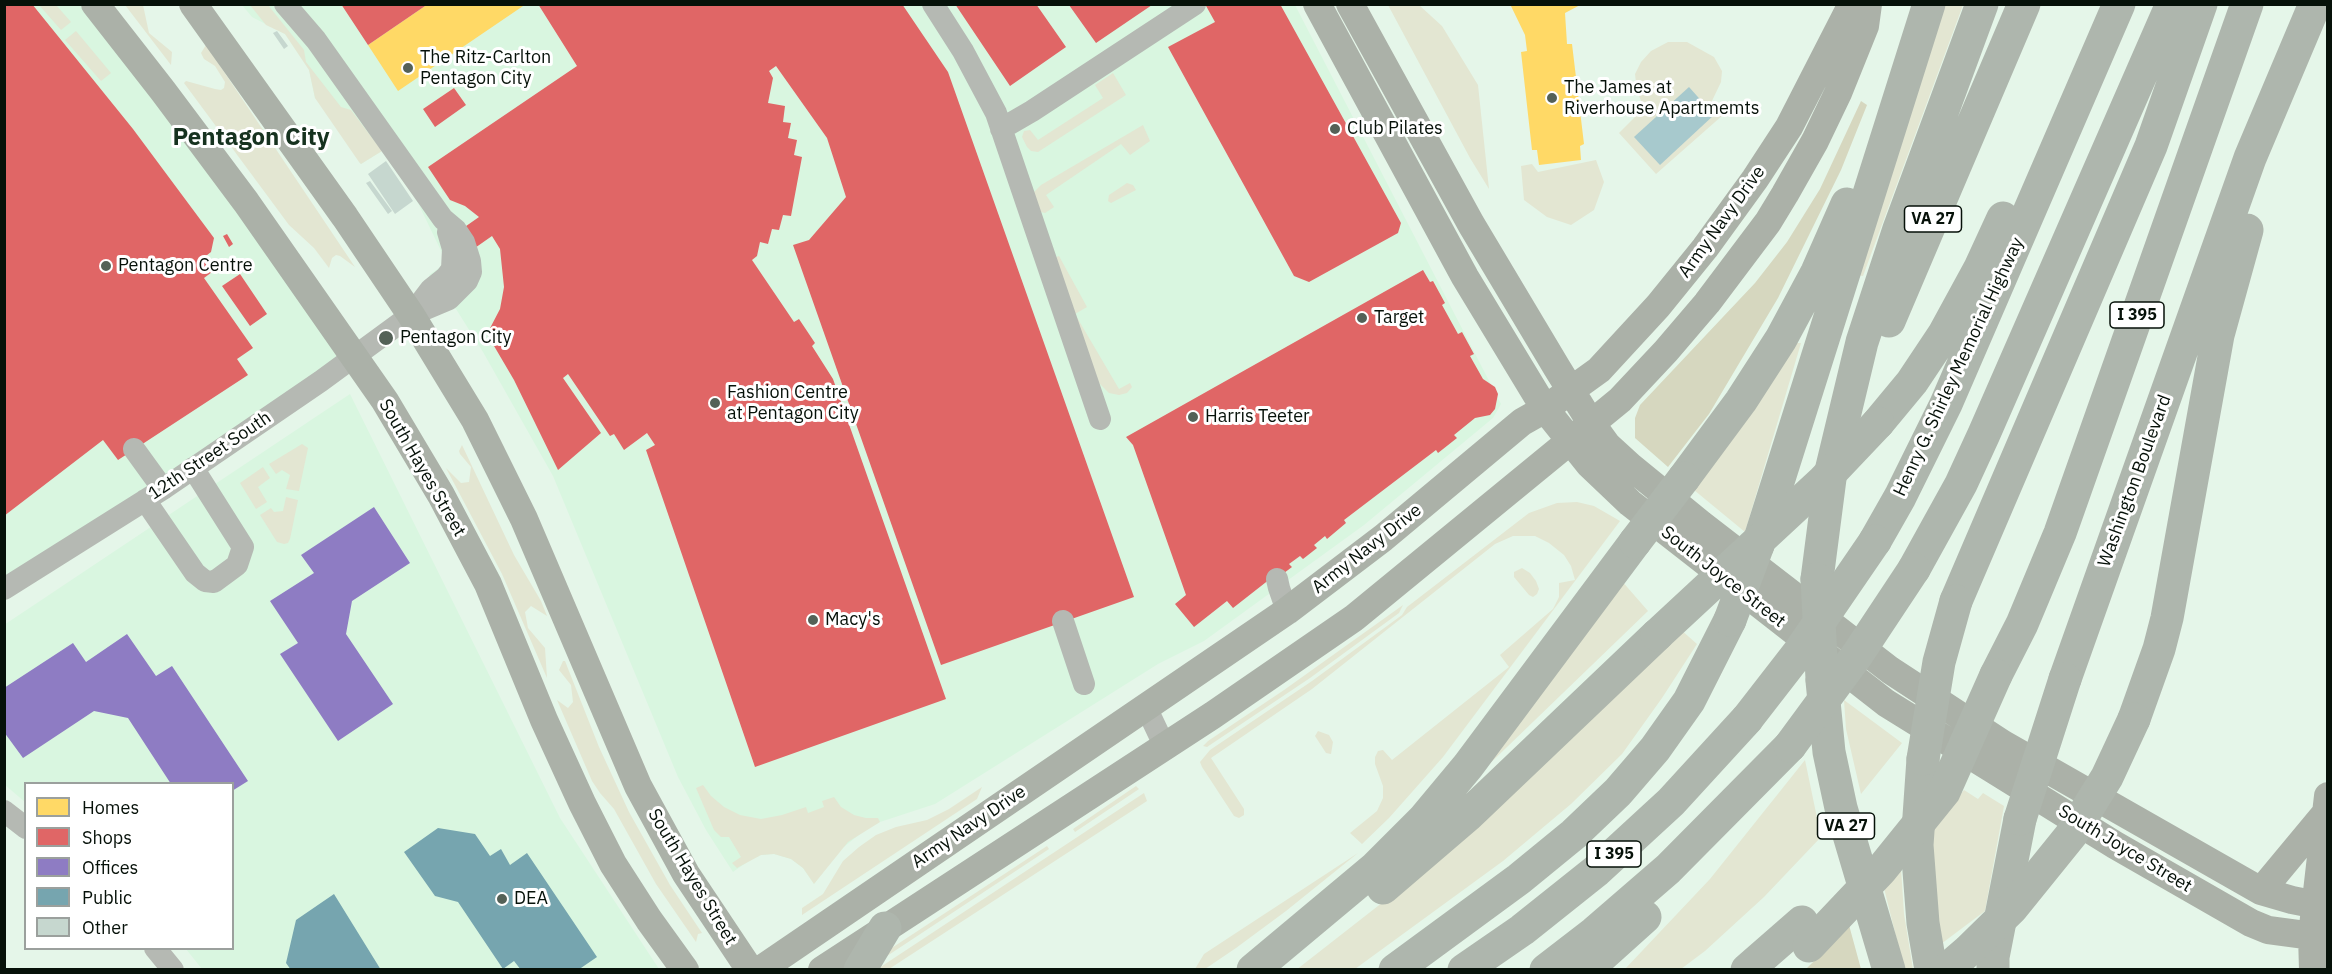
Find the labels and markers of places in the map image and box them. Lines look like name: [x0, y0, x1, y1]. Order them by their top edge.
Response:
place label: The Ritz-Carlton Pentagon City: [420, 47, 551, 90]
marker: The Ritz-Carlton Pentagon City: [401, 61, 415, 75]
place label: The James at Riverhouse Apartmemts: [1564, 77, 1760, 119]
marker: The James at Riverhouse Apartmemts: [1545, 91, 1559, 105]
place label: Club Pilates: [1347, 118, 1443, 140]
marker: Club Pilates: [1328, 122, 1342, 136]
place label: Pentagon Centre: [118, 255, 253, 277]
marker: Pentagon Centre: [99, 259, 113, 273]
place label: Target: [1374, 307, 1424, 329]
marker: Target: [1355, 311, 1369, 325]
place label: Pentagon City: [400, 327, 512, 349]
marker: Pentagon City: [377, 329, 395, 347]
place label: Fashion Centre at Pentagon City: [727, 382, 859, 424]
marker: Fashion Centre at Pentagon City: [708, 396, 722, 410]
place label: Harris Teeter: [1205, 406, 1310, 428]
marker: Harris Teeter: [1186, 410, 1200, 424]
place label: Macy's: [825, 609, 881, 631]
marker: Macy's: [806, 613, 820, 627]
place label: DEA: [514, 888, 548, 910]
marker: DEA: [495, 892, 509, 906]

